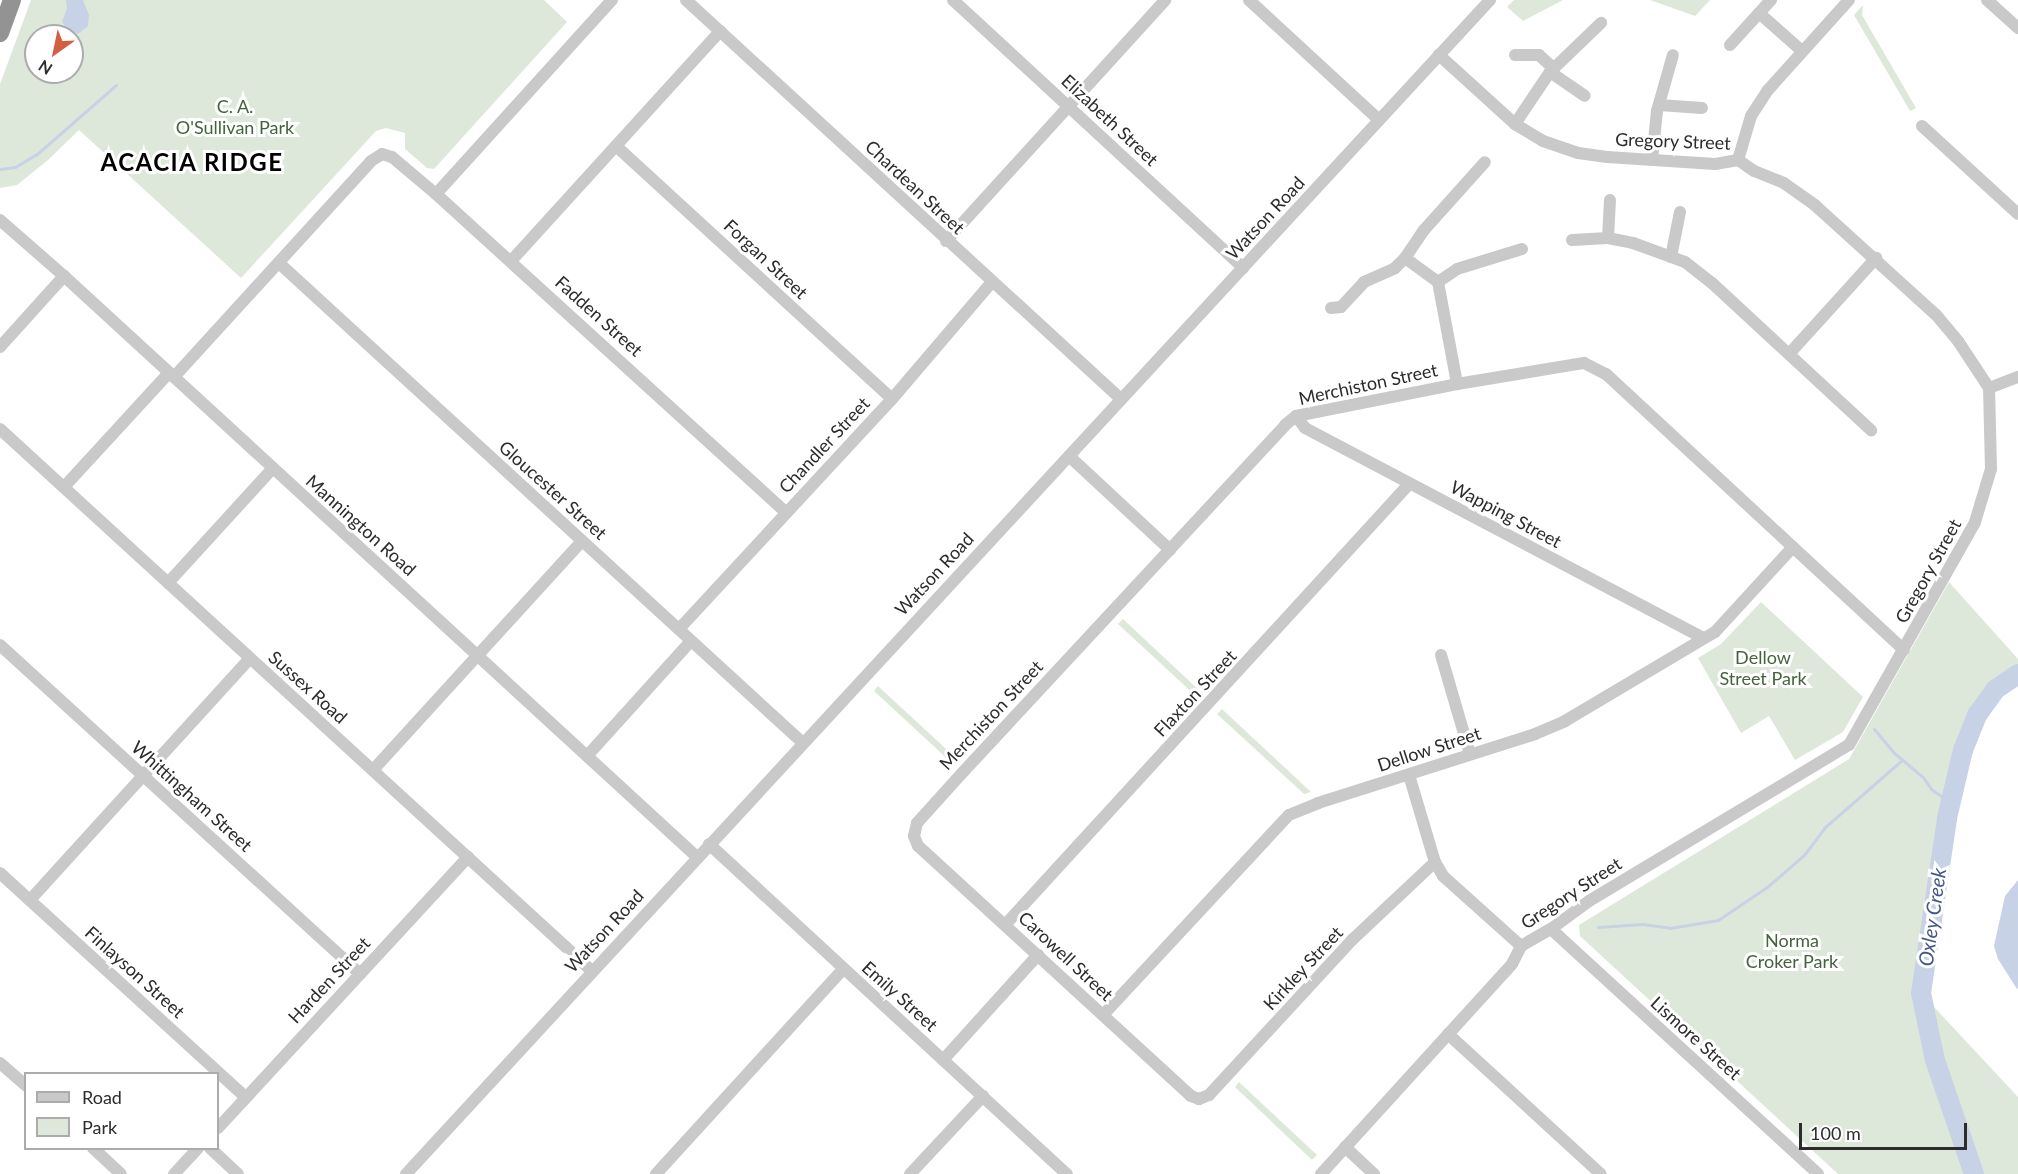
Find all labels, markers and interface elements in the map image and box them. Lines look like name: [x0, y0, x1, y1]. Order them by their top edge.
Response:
north arrow: [24, 24, 84, 84]
text: N: [35, 57, 55, 79]
street label: Elizabeth Street: [1057, 70, 1163, 170]
park label: C. A. O'Sullivan Park: [176, 96, 294, 138]
street label: Gregory Street: [1615, 128, 1731, 154]
street label: Chardean Street: [861, 136, 969, 238]
district label: ACACIA RIDGE: [100, 148, 284, 176]
street label: Watson Road: [1221, 172, 1309, 264]
street label: Forgan Street: [720, 215, 812, 303]
street label: Fadden Street: [551, 271, 647, 361]
street label: Merchiston Street: [1297, 359, 1439, 409]
street label: Chandler Street: [774, 392, 874, 498]
street label: Gloucester Street: [495, 436, 611, 544]
street label: Mannington Road: [302, 470, 420, 580]
street label: Wapping Street: [1447, 476, 1565, 552]
street label: Gregory Street: [1890, 515, 1966, 627]
street label: Watson Road: [890, 528, 978, 620]
street label: Flaxton Street: [1149, 645, 1241, 741]
street label: Sussex Road: [264, 646, 352, 728]
park label: Dellow Street Park: [1719, 647, 1807, 690]
street label: Merchiston Street: [935, 656, 1047, 774]
street label: Dellow Street: [1374, 722, 1484, 776]
street label: Whittingham Street: [127, 736, 257, 856]
street label: Gregory Street: [1516, 852, 1626, 934]
water label: Oxley Creek: [1913, 866, 1951, 968]
street label: Watson Road: [560, 885, 648, 977]
street label: Carowell Street: [1014, 907, 1118, 1005]
street label: Finlayson Street: [81, 922, 189, 1022]
street label: Kirkley Street: [1259, 922, 1347, 1014]
park label: Norma Croker Park: [1746, 930, 1838, 972]
street label: Harden Street: [284, 932, 374, 1028]
street label: Emily Street: [858, 956, 942, 1036]
street label: Lismore Street: [1646, 992, 1746, 1084]
legend: [24, 1072, 219, 1150]
text: Road: [82, 1086, 122, 1108]
scale bar: [1802, 1111, 1970, 1149]
text: Park: [82, 1116, 117, 1138]
text: 100 m: [1810, 1122, 1861, 1144]

